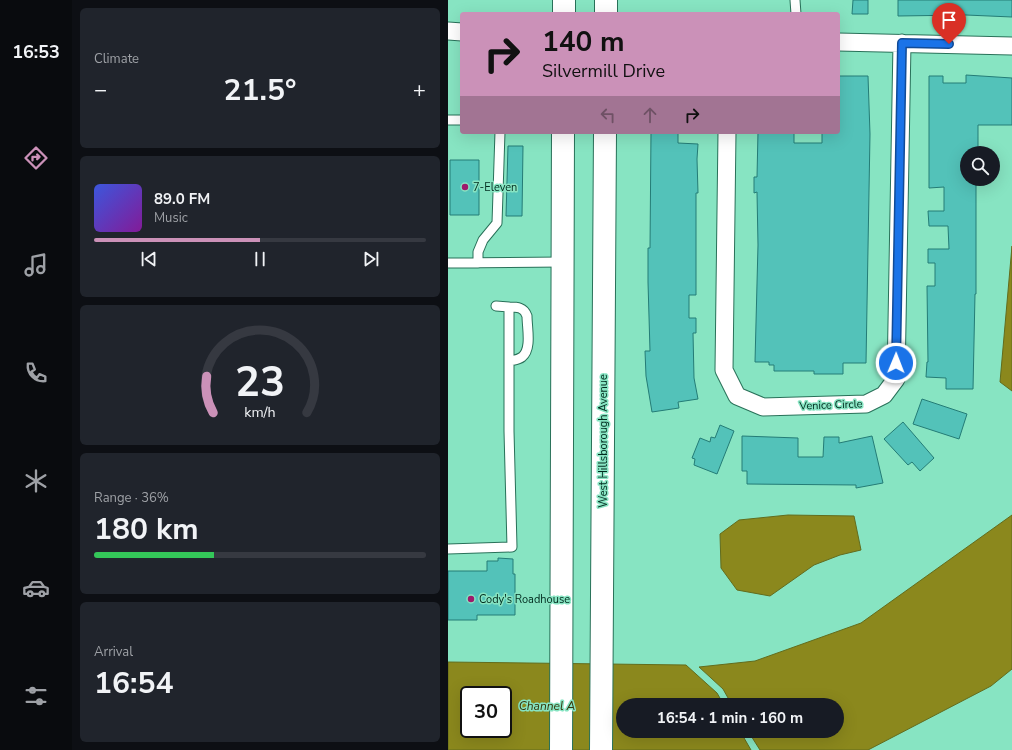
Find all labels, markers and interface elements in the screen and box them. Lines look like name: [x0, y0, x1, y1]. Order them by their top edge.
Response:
pin: [932, 3, 966, 44]
icon: arrive: [938, 9, 960, 31]
text: 140 m: [542, 23, 625, 61]
icon: right: [476, 28, 528, 80]
text: 16:53: [12, 40, 60, 64]
text: Climate: [94, 50, 139, 68]
text: Silvermill Drive: [542, 59, 665, 83]
text: 21.5°: [224, 70, 296, 111]
text: −: [94, 75, 107, 105]
text: +: [413, 75, 426, 105]
icon: left: [597, 104, 619, 126]
icon: ahead: [639, 104, 661, 126]
icon: right: [681, 104, 703, 126]
icon: directions: [22, 144, 50, 172]
map controls: [960, 146, 1000, 186]
button: search: [960, 146, 1000, 186]
place label: 7-Eleven: [473, 180, 517, 195]
marker: 7-Eleven: [460, 182, 470, 192]
text: 89.0 FM: [154, 189, 210, 209]
text: Music: [154, 209, 188, 227]
icon: previous: [138, 248, 160, 270]
icon: pause: [249, 248, 271, 270]
icon: next: [360, 248, 382, 270]
icon: music: [22, 251, 50, 279]
position arrow: [875, 342, 917, 384]
text: 23: [235, 354, 285, 411]
icon: phone: [22, 359, 50, 387]
street label: West Hillsborough Avenue: [596, 374, 611, 508]
street label: Venice Circle: [798, 396, 863, 414]
text: km/h: [244, 403, 276, 422]
icon: climate: [22, 467, 50, 495]
text: Range · 36%: [94, 489, 169, 507]
text: 180 km: [94, 509, 199, 550]
icon: car: [22, 574, 50, 602]
place label: Cody's Roadhouse: [479, 592, 570, 607]
marker: Cody's Roadhouse: [466, 594, 476, 604]
text: Arrival: [94, 643, 133, 661]
text: 16:54: [94, 663, 173, 704]
icon: filters: [22, 682, 50, 710]
speed limit sign: 30: [460, 686, 512, 738]
water label: Channel A: [519, 698, 576, 714]
text: 16:54 · 1 min · 160 m: [657, 708, 803, 728]

